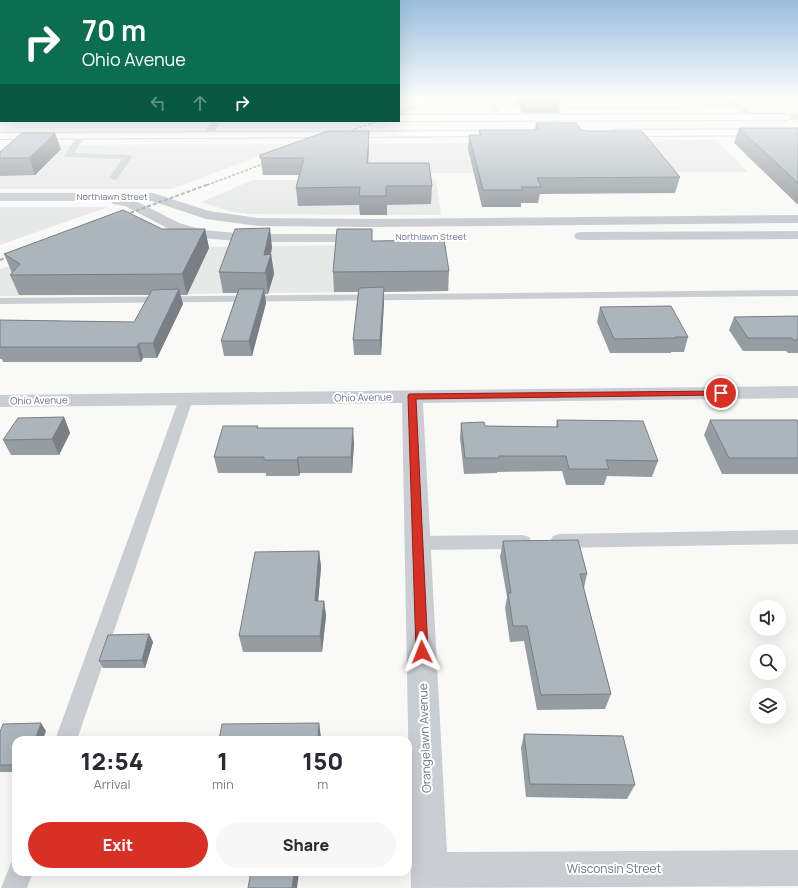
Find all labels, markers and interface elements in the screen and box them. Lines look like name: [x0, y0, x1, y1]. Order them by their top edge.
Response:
text: 70 m: [82, 11, 146, 49]
icon: right: [16, 16, 68, 68]
text: Ohio Avenue: [82, 47, 186, 71]
icon: left: [147, 92, 169, 114]
icon: ahead: [189, 92, 211, 114]
icon: right: [231, 92, 253, 114]
street label: Northlawn Street: [76, 190, 148, 203]
street label: Northlawn Street: [395, 230, 467, 243]
pin: [704, 376, 738, 410]
icon: arrive: [710, 382, 732, 404]
street label: Ohio Avenue: [334, 389, 392, 405]
street label: Ohio Avenue: [10, 392, 68, 408]
map controls: [750, 600, 786, 724]
button: sound: [750, 600, 786, 636]
position arrow: [401, 631, 443, 673]
button: search: [750, 644, 786, 680]
street label: Orangelawn Avenue: [414, 683, 435, 793]
button: layers: [750, 688, 786, 724]
text: 12:54: [81, 744, 143, 777]
text: 1: [217, 744, 228, 777]
text: 150: [302, 744, 343, 777]
text: Arrival: [93, 775, 131, 793]
text: min: [212, 775, 234, 793]
text: m: [317, 775, 328, 793]
button: Exit: [28, 822, 208, 868]
button: Share: [216, 822, 396, 868]
street label: Wisconsin Street: [567, 860, 662, 877]

